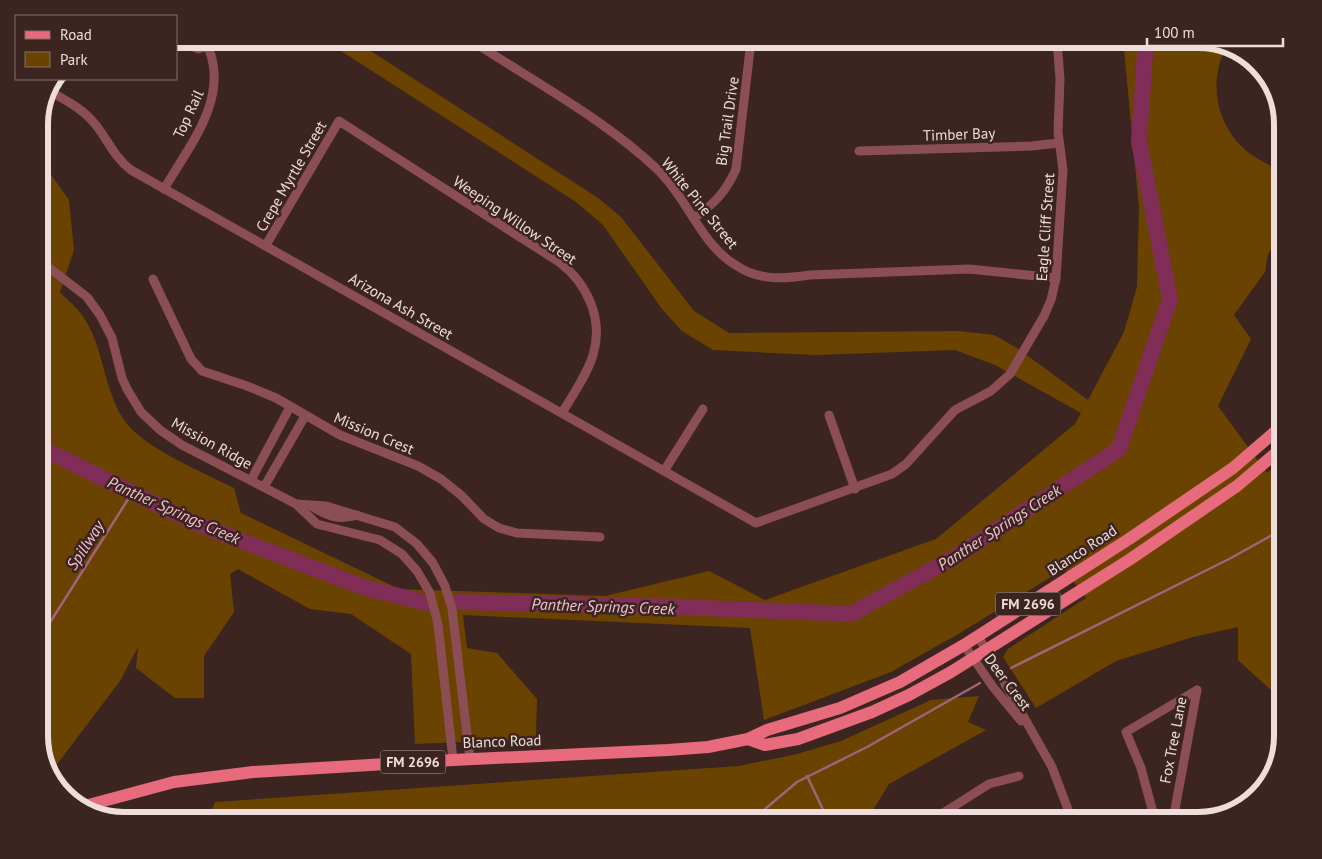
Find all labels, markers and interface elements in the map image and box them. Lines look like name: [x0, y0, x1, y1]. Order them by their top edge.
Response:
legend: [15, 15, 178, 80]
scale bar: [1147, 15, 1283, 47]
text: 100 m: [1154, 23, 1195, 42]
text: Road: [60, 25, 92, 44]
text: Park: [60, 50, 88, 69]
street label: Big Trail Drive: [711, 75, 743, 167]
street label: Top Rail: [169, 86, 208, 141]
street label: Crepe Myrtle Street: [252, 117, 330, 235]
street label: Timber Bay: [922, 123, 996, 145]
street label: White Pine Street: [657, 154, 743, 252]
street label: Weeping Willow Street: [450, 172, 580, 268]
street label: Eagle Cliff Street: [1032, 172, 1058, 282]
street label: Arizona Ash Street: [346, 268, 456, 344]
street label: Mission Crest: [331, 408, 417, 458]
street label: Mission Ridge: [168, 413, 256, 473]
water label: Panther Springs Creek: [105, 472, 244, 549]
water label: Panther Springs Creek: [934, 479, 1065, 574]
water label: Spillway: [62, 516, 109, 573]
street label: Blanco Road: [1044, 521, 1120, 579]
road number: FM 2696: [996, 592, 1060, 616]
water label: Panther Springs Creek: [531, 594, 676, 619]
street label: Deer Crest: [980, 650, 1036, 714]
street label: Fox Tree Lane: [1155, 695, 1191, 785]
street label: Blanco Road: [462, 730, 542, 752]
road number: FM 2696: [380, 750, 446, 774]

